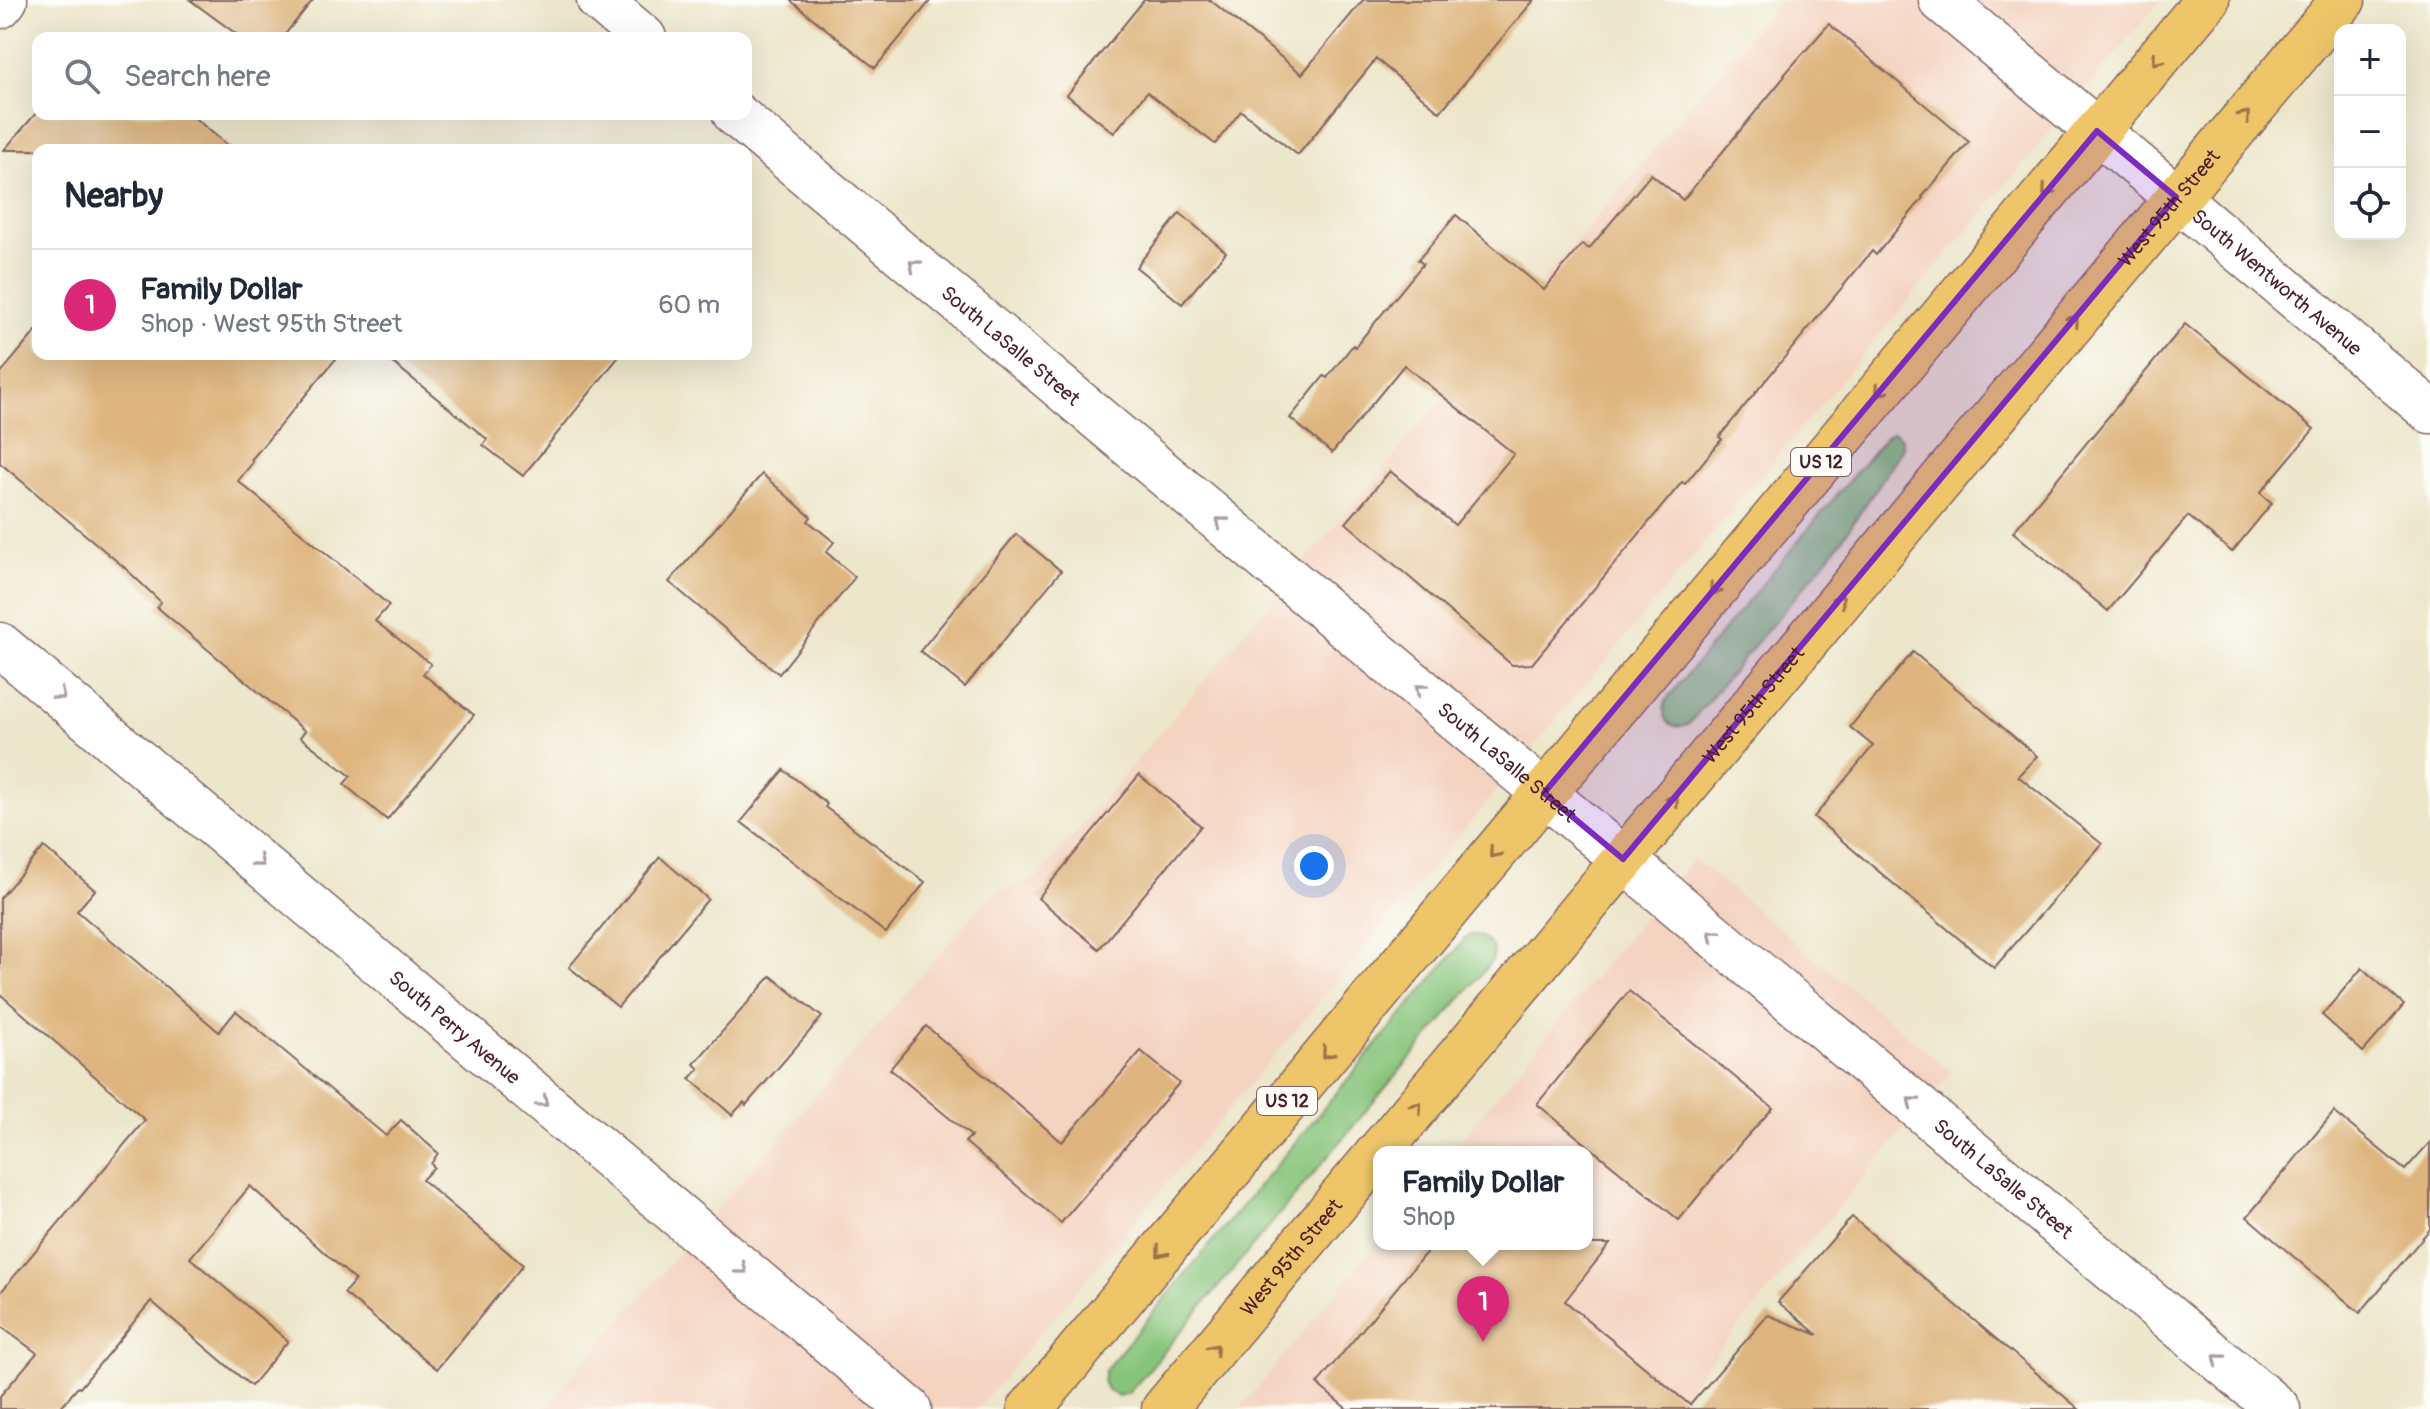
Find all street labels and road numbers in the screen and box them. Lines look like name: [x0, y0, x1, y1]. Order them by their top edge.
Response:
street label: West 95th Street: [2113, 144, 2226, 272]
street label: South Wentworth Avenue: [2186, 204, 2367, 361]
street label: South LaSalle Street: [936, 280, 1086, 412]
road number: US 12: [1791, 448, 1851, 476]
street label: West 95th Street: [1697, 641, 1810, 769]
street label: South LaSalle Street: [1432, 697, 1582, 828]
street label: South Perry Avenue: [384, 965, 525, 1090]
road number: US 12: [1257, 1087, 1317, 1115]
street label: South LaSalle Street: [1928, 1113, 2078, 1245]
street label: West 95th Street: [1235, 1193, 1348, 1321]

